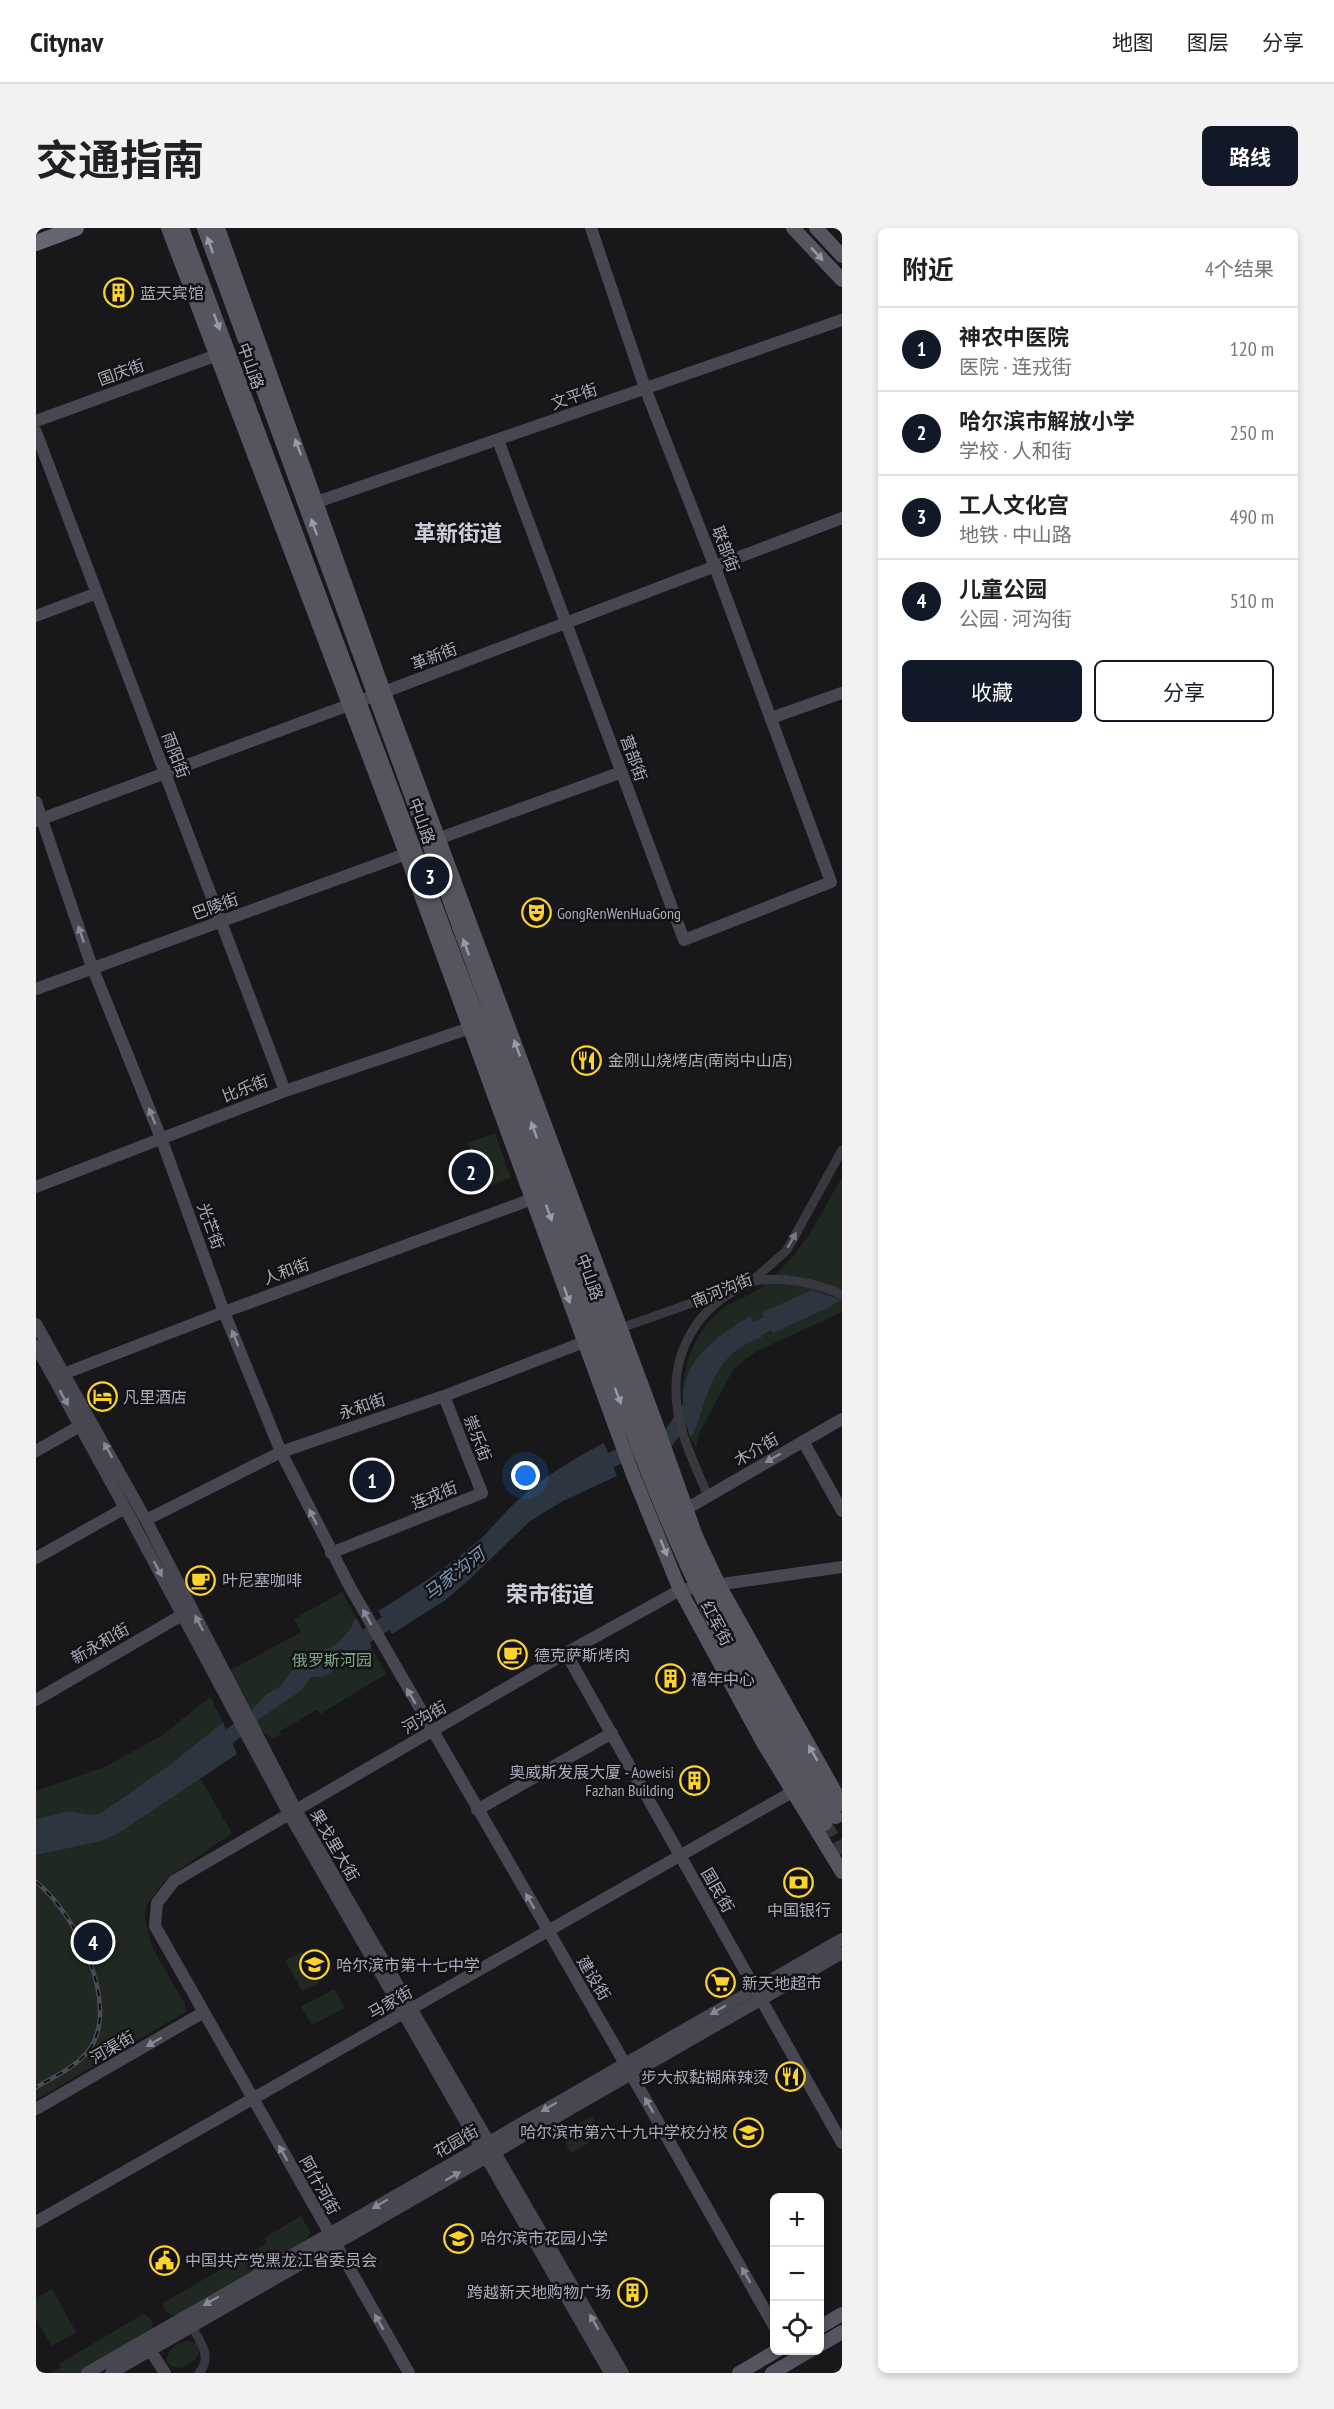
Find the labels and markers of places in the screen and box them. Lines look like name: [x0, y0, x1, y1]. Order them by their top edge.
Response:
building icon: 蓝天宾馆: [103, 277, 135, 309]
place label: 蓝天宾馆: [140, 283, 204, 303]
pin: 3: [410, 854, 450, 898]
theatre icon: GongRenWenHuaGong: [520, 897, 552, 929]
place label: GongRenWenHuaGong: [557, 903, 681, 923]
restaurant icon: 金刚山烧烤店(南岗中山店): [571, 1044, 603, 1076]
place label: 金刚山烧烤店(南岗中山店): [608, 1050, 792, 1070]
pin: 2: [452, 1150, 490, 1194]
hotel icon: 凡里酒店: [86, 1381, 118, 1413]
place label: 凡里酒店: [123, 1387, 187, 1407]
pin: 1: [352, 1458, 392, 1502]
cafe icon: 叶尼塞咖啡: [185, 1564, 217, 1596]
place label: 叶尼塞咖啡: [222, 1570, 302, 1590]
cafe icon: 德克萨斯烤肉: [497, 1639, 529, 1671]
place label: 德克萨斯烤肉: [534, 1645, 630, 1665]
building icon: 禧年中心: [654, 1663, 686, 1695]
place label: 禧年中心: [691, 1669, 755, 1689]
place label: 奥威斯发展大厦 - Aoweisi Fazhan Building: [509, 1762, 674, 1800]
building icon: 奥威斯发展大厦 - Aoweisi Fazhan Building: [679, 1765, 711, 1797]
bank icon: 中国银行: [783, 1866, 815, 1898]
place label: 中国银行: [767, 1900, 831, 1920]
pin: 4: [74, 1920, 112, 1964]
school or university icon: 哈尔滨市第十七中学: [299, 1949, 331, 1981]
place label: 哈尔滨市第十七中学: [336, 1955, 480, 1975]
supermarket icon: 新天地超市: [705, 1967, 737, 1999]
place label: 新天地超市: [742, 1973, 822, 1993]
restaurant icon: 步大叔黏糊麻辣烫: [774, 2061, 806, 2093]
place label: 步大叔黏糊麻辣烫: [641, 2067, 769, 2087]
school or university icon: 哈尔滨市第六十九中学校分校: [733, 2116, 765, 2148]
place label: 哈尔滨市第六十九中学校分校: [520, 2122, 728, 2142]
school or university icon: 哈尔滨市花园小学: [443, 2222, 475, 2254]
place label: 哈尔滨市花园小学: [480, 2228, 608, 2248]
public building icon: 中国共产党黑龙江省委员会: [148, 2244, 180, 2276]
place label: 中国共产党黑龙江省委员会: [185, 2250, 377, 2270]
building icon: 跨越新天地购物广场: [616, 2276, 648, 2308]
place label: 跨越新天地购物广场: [467, 2282, 611, 2302]

